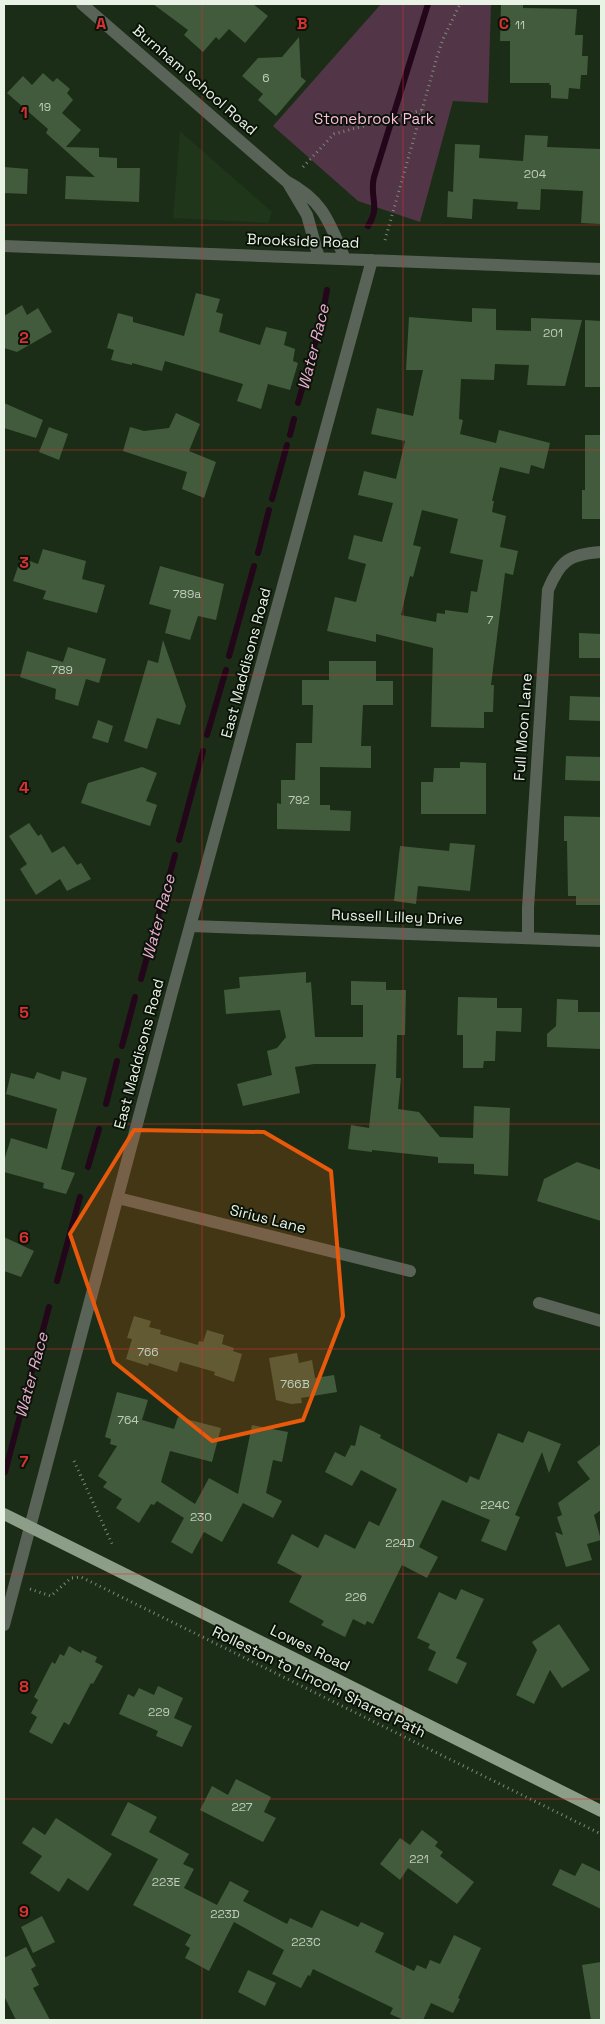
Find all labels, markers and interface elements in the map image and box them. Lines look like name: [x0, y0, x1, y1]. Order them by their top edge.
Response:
text: A: [96, 13, 106, 34]
text: B: [297, 13, 307, 34]
text: C: [499, 13, 509, 34]
house number: 11: [515, 17, 525, 33]
street label: Burnham School Road: [129, 20, 261, 139]
house number: 6: [262, 70, 270, 86]
house number: 19: [39, 99, 51, 115]
text: 1: [20, 102, 28, 123]
park label: Stonebrook Park: [314, 109, 434, 128]
house number: 204: [524, 166, 547, 182]
street label: Brookside Road: [246, 229, 360, 252]
water label: Water Race: [293, 302, 334, 392]
house number: 201: [543, 325, 563, 341]
text: 2: [19, 327, 29, 348]
text: 3: [19, 552, 29, 573]
house number: 789a: [173, 586, 201, 602]
street label: East Maddisons Road: [216, 586, 275, 740]
house number: 7: [487, 612, 494, 628]
house number: 789: [51, 662, 73, 678]
street label: Full Moon Lane: [509, 672, 536, 781]
text: 4: [19, 777, 29, 798]
house number: 792: [288, 792, 310, 808]
water label: Water Race: [137, 872, 180, 962]
street label: Russell Lilley Drive: [331, 905, 463, 928]
street label: East Maddisons Road: [109, 977, 168, 1131]
text: 5: [19, 1002, 29, 1023]
street label: Sirius Lane: [228, 1200, 308, 1237]
text: 6: [19, 1227, 29, 1248]
water label: Water Race: [10, 1330, 53, 1420]
house number: 766: [137, 1344, 159, 1360]
house number: 766B: [280, 1376, 310, 1392]
house number: 764: [117, 1412, 139, 1428]
text: 7: [20, 1451, 29, 1472]
house number: 224C: [480, 1497, 510, 1513]
house number: 230: [190, 1509, 212, 1525]
house number: 224D: [385, 1535, 415, 1551]
house number: 226: [345, 1589, 367, 1605]
street label: Lowes Road: [267, 1620, 353, 1675]
street label: Rolleston to Lincoln Shared Path: [209, 1621, 429, 1742]
text: 8: [19, 1676, 29, 1697]
house number: 229: [148, 1704, 170, 1720]
house number: 227: [231, 1799, 253, 1815]
house number: 221: [409, 1851, 429, 1867]
house number: 223E: [152, 1874, 180, 1890]
text: 9: [19, 1901, 29, 1922]
house number: 223D: [210, 1906, 240, 1922]
house number: 223C: [291, 1934, 321, 1950]

